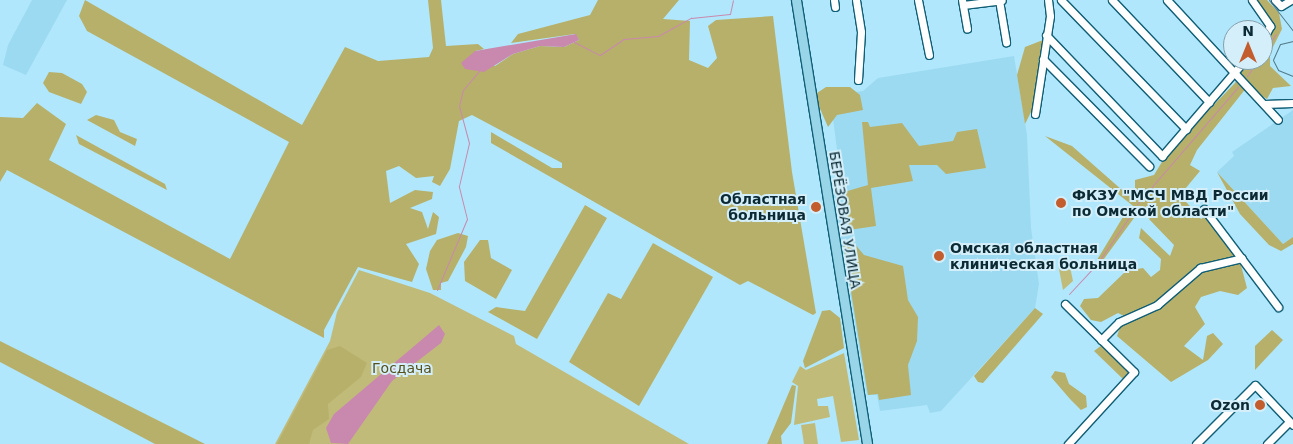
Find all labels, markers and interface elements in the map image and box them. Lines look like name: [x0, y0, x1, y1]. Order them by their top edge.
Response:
north arrow: [1223, 20, 1273, 70]
text: N: [1242, 23, 1254, 39]
street label: БЕРЁЗОВАЯ УЛИЦА: [826, 150, 864, 290]
place label: ФКЗУ "МСЧ МВД России по Омской области": [1072, 187, 1269, 220]
place label: Областная больница: [720, 191, 806, 223]
marker: ФКЗУ "МСЧ МВД России по Омской области": [1054, 196, 1068, 210]
marker: Областная больница: [810, 201, 822, 213]
place label: Омская областная клиническая больница: [950, 240, 1137, 272]
marker: Омская областная клиническая больница: [932, 249, 946, 263]
park label: Госдача: [372, 360, 432, 376]
place label: Ozon: [1210, 397, 1250, 413]
marker: Ozon: [1254, 399, 1266, 411]

